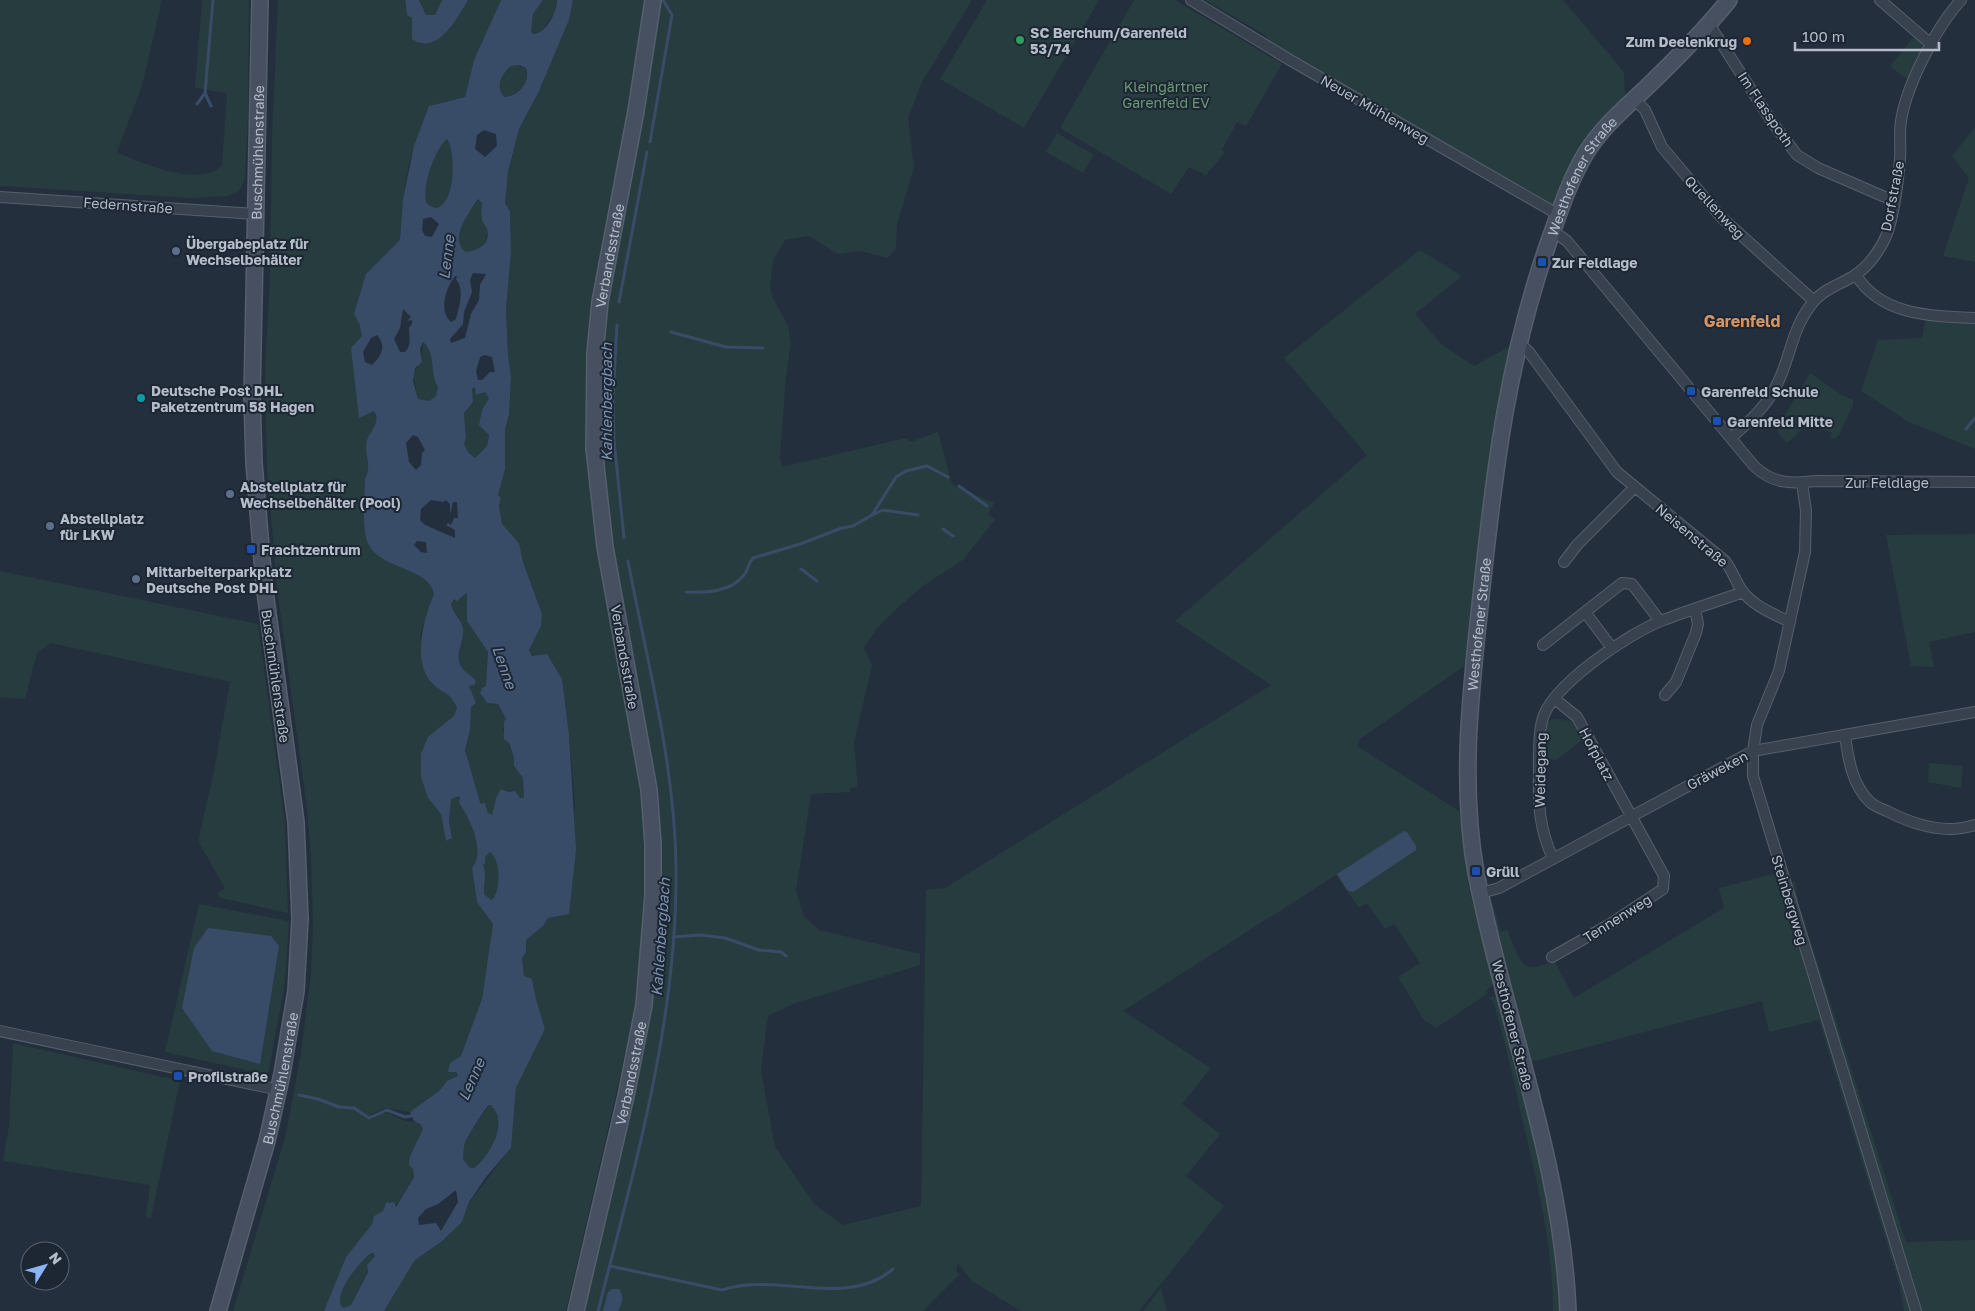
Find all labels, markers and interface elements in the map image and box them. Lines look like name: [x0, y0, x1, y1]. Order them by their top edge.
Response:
scale bar: [1795, 20, 1939, 52]
place label: SC Berchum/Garenfeld 53/74: [1030, 24, 1187, 57]
text: 100 m: [1802, 27, 1845, 45]
place label: Zum Deelenkrug: [1626, 33, 1737, 50]
marker: SC Berchum/Garenfeld 53/74: [1014, 34, 1026, 46]
marker: Zum Deelenkrug: [1741, 35, 1753, 47]
street label: Im Flasspoth: [1735, 68, 1797, 150]
street label: Neuer Mühlenweg: [1318, 71, 1432, 147]
park label: Kleingärtner Garenfeld EV: [1122, 78, 1210, 111]
street label: Buschmühlenstraße: [247, 85, 267, 220]
street label: Westhofener Straße: [1543, 113, 1620, 238]
street label: Dorfstraße: [1877, 159, 1907, 233]
street label: Quellenweg: [1681, 172, 1749, 242]
street label: Federnstraße: [83, 193, 173, 217]
street label: Verbandsstraße: [591, 202, 627, 309]
water label: Lenne: [434, 233, 458, 280]
place label: Übergabeplatz für Wechselbehälter: [186, 235, 309, 268]
marker: Übergabeplatz für Wechselbehälter: [170, 245, 182, 257]
place label: Zur Feldlage: [1552, 254, 1637, 271]
marker: Zur Feldlage: [1536, 256, 1548, 268]
district label: Garenfeld: [1704, 311, 1780, 331]
water label: Kahlenbergbach: [597, 342, 616, 461]
place label: Deutsche Post DHL Paketzentrum 58 Hagen: [151, 382, 314, 415]
place label: Garenfeld Schule: [1701, 383, 1819, 400]
marker: Garenfeld Schule: [1685, 385, 1697, 397]
marker: Deutsche Post DHL Paketzentrum 58 Hagen: [135, 392, 147, 404]
place label: Garenfeld Mitte: [1727, 413, 1833, 430]
marker: Garenfeld Mitte: [1711, 415, 1723, 427]
street label: Zur Feldlage: [1845, 474, 1929, 491]
place label: Abstellplatz für Wechselbehälter (Pool): [240, 478, 401, 511]
marker: Abstellplatz für Wechselbehälter (Pool): [224, 488, 236, 500]
street label: Neisenstraße: [1652, 500, 1732, 570]
place label: Abstellplatz für LKW: [60, 510, 144, 543]
marker: Abstellplatz für LKW: [44, 520, 56, 532]
place label: Frachtzentrum: [261, 541, 360, 558]
marker: Frachtzentrum: [245, 543, 257, 555]
street label: Westhofener Straße: [1463, 557, 1494, 691]
place label: Mittarbeiterparkplatz Deutsche Post DHL: [146, 563, 292, 596]
marker: Mittarbeiterparkplatz Deutsche Post DHL: [130, 573, 142, 585]
street label: Verbandsstraße: [607, 603, 643, 711]
street label: Buschmühlenstraße: [258, 608, 294, 744]
water label: Lenne: [489, 643, 521, 692]
street label: Hofplatz: [1576, 724, 1618, 784]
street label: Weidegang: [1531, 732, 1549, 808]
street label: Gräweken: [1684, 747, 1750, 793]
street label: Steinbergweg: [1768, 853, 1812, 947]
place label: Grüll: [1486, 863, 1520, 880]
marker: Grüll: [1470, 865, 1482, 877]
water label: Kahlenbergbach: [647, 877, 674, 997]
street label: Tennenweg: [1580, 890, 1654, 946]
street label: Westhofener Straße: [1489, 958, 1537, 1092]
street label: Buschmühlenstraße: [258, 1011, 301, 1146]
street label: Verbandsstraße: [611, 1020, 649, 1127]
water label: Lenne: [454, 1054, 489, 1103]
place label: Profilstraße: [188, 1068, 268, 1085]
marker: Profilstraße: [172, 1070, 184, 1082]
north arrow: [20, 1241, 70, 1291]
text: N: [46, 1249, 66, 1267]

